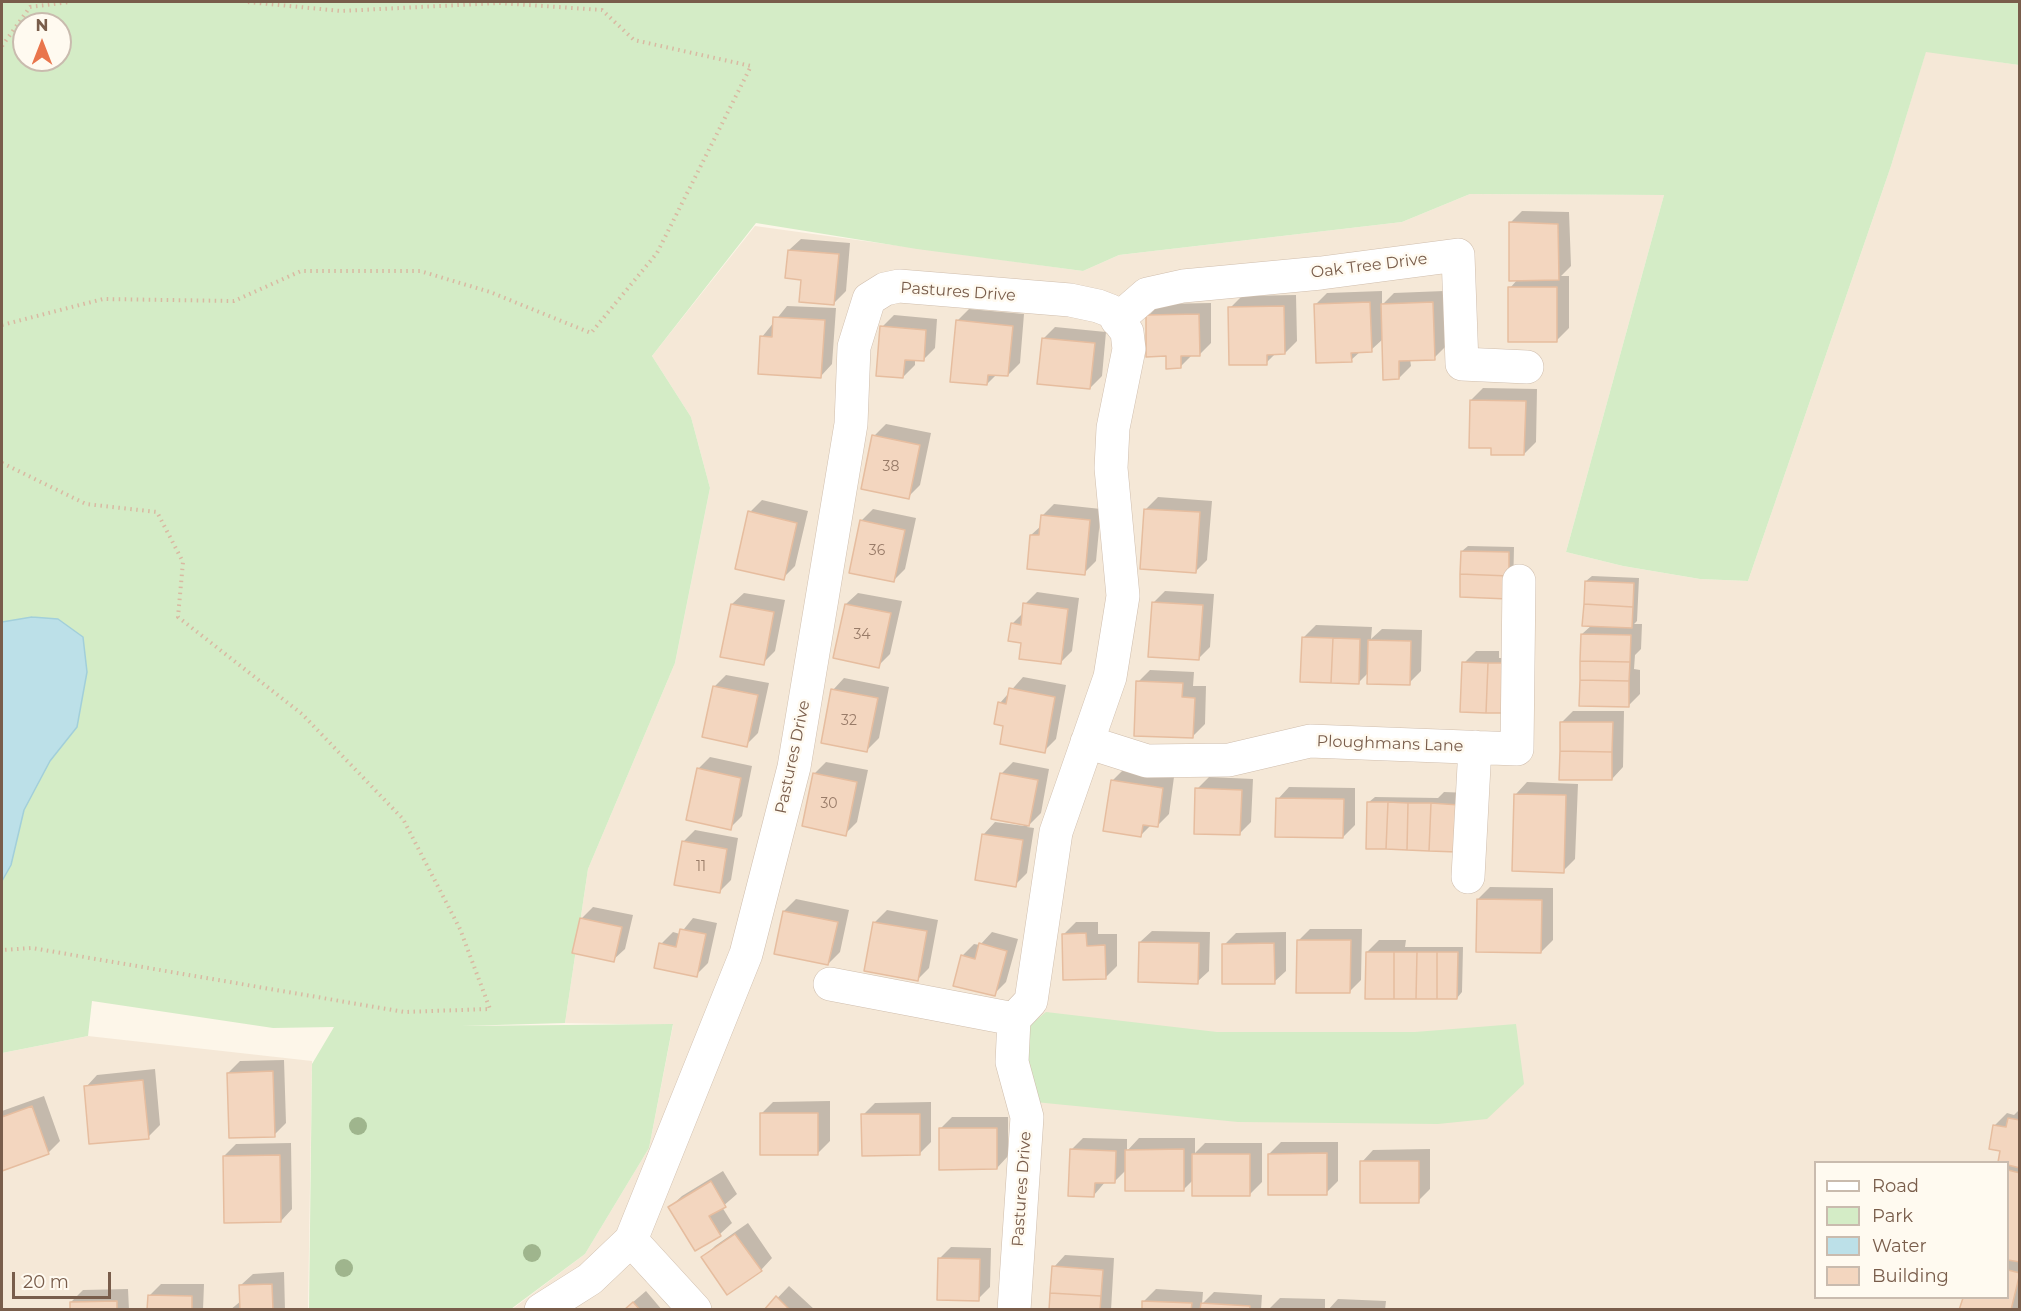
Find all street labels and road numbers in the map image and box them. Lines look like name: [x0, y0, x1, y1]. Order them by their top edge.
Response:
street label: Oak Tree Drive: [1310, 249, 1428, 283]
street label: Pastures Drive: [900, 278, 1016, 306]
street label: Pastures Drive: [772, 699, 814, 815]
street label: Ploughmans Lane: [1316, 732, 1464, 756]
street label: Pastures Drive: [1008, 1131, 1036, 1247]

